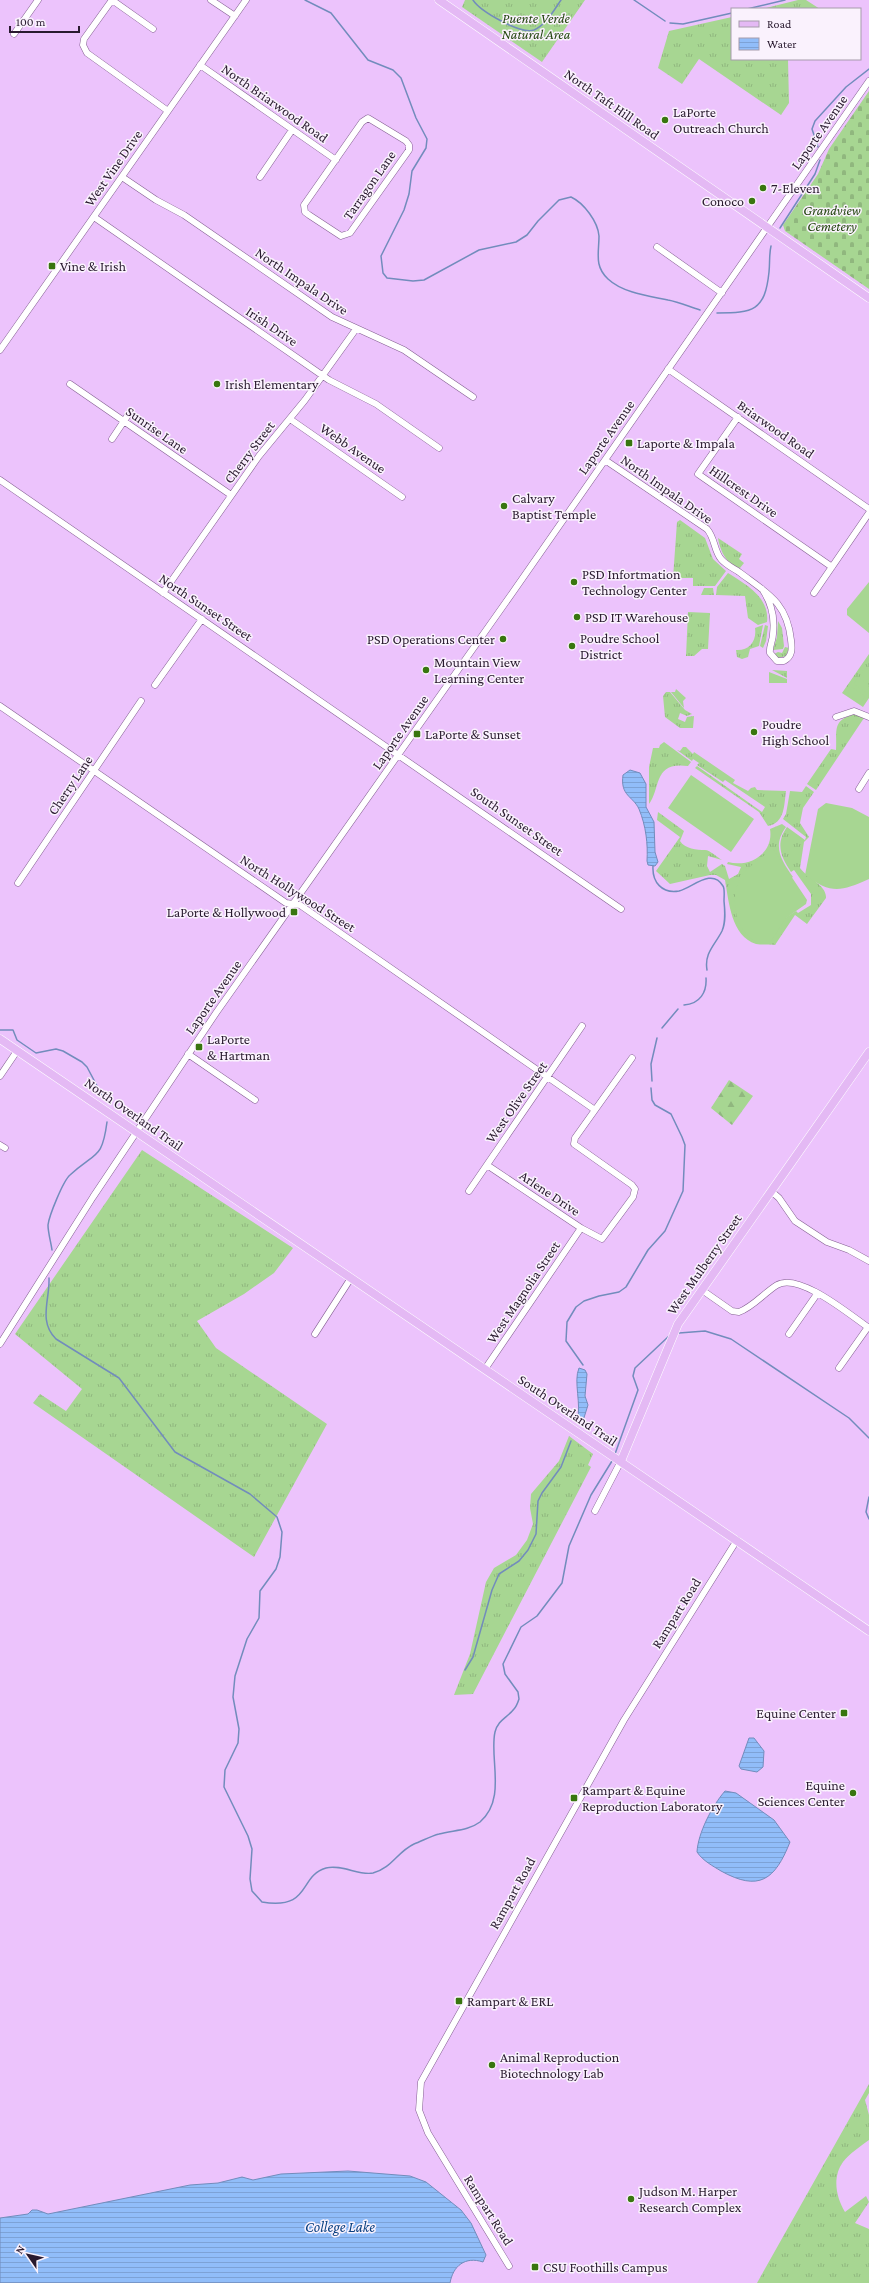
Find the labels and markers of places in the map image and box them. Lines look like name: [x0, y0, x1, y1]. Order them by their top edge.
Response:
place label: LaPorte Outreach Church: [673, 104, 769, 136]
marker: LaPorte Outreach Church: [660, 115, 670, 125]
place label: 7-Eleven: [771, 180, 820, 196]
marker: 7-Eleven: [758, 183, 768, 193]
place label: Conoco: [702, 193, 744, 209]
marker: Conoco: [747, 196, 757, 206]
place label: Vine & Irish: [60, 258, 126, 274]
marker: Vine & Irish: [47, 261, 57, 271]
place label: Irish Elementary: [225, 376, 319, 392]
marker: Irish Elementary: [212, 379, 222, 389]
place label: Laporte & Impala: [637, 435, 735, 451]
marker: Laporte & Impala: [624, 438, 634, 448]
place label: Calvary Baptist Temple: [512, 490, 596, 522]
marker: Calvary Baptist Temple: [499, 501, 509, 511]
place label: PSD Infortmation Technology Center: [582, 566, 687, 598]
marker: PSD Infortmation Technology Center: [569, 577, 579, 587]
place label: PSD IT Warehouse: [585, 609, 688, 625]
marker: PSD IT Warehouse: [572, 612, 582, 622]
place label: Poudre School District: [580, 630, 660, 662]
place label: PSD Operations Center: [367, 631, 495, 647]
marker: PSD Operations Center: [498, 634, 508, 644]
marker: Poudre School District: [567, 641, 577, 651]
place label: Mountain View Learning Center: [434, 654, 524, 686]
marker: Mountain View Learning Center: [421, 665, 431, 675]
place label: Poudre High School: [762, 716, 829, 748]
place label: LaPorte & Sunset: [425, 726, 521, 742]
marker: Poudre High School: [749, 727, 759, 737]
marker: LaPorte & Sunset: [412, 729, 422, 739]
place label: LaPorte & Hollywood: [167, 904, 287, 920]
marker: LaPorte & Hollywood: [289, 907, 299, 917]
place label: LaPorte & Hartman: [207, 1031, 270, 1063]
marker: LaPorte & Hartman: [194, 1042, 204, 1052]
place label: Equine Center: [756, 1705, 836, 1721]
marker: Equine Center: [839, 1708, 849, 1718]
place label: Equine Sciences Center: [758, 1777, 845, 1809]
place label: Rampart & Equine Reproduction Laboratory: [582, 1782, 723, 1814]
marker: Equine Sciences Center: [848, 1788, 858, 1798]
marker: Rampart & Equine Reproduction Laboratory: [569, 1793, 579, 1803]
place label: Rampart & ERL: [467, 1993, 553, 2009]
marker: Rampart & ERL: [454, 1996, 464, 2006]
place label: Animal Reproduction Biotechnology Lab: [500, 2049, 620, 2081]
marker: Animal Reproduction Biotechnology Lab: [487, 2060, 497, 2070]
place label: Judson M. Harper Research Complex: [637, 2183, 742, 2215]
marker: Judson M. Harper Research Complex: [626, 2194, 636, 2204]
place label: CSU Foothills Campus: [543, 2259, 667, 2275]
marker: CSU Foothills Campus: [530, 2262, 540, 2272]

